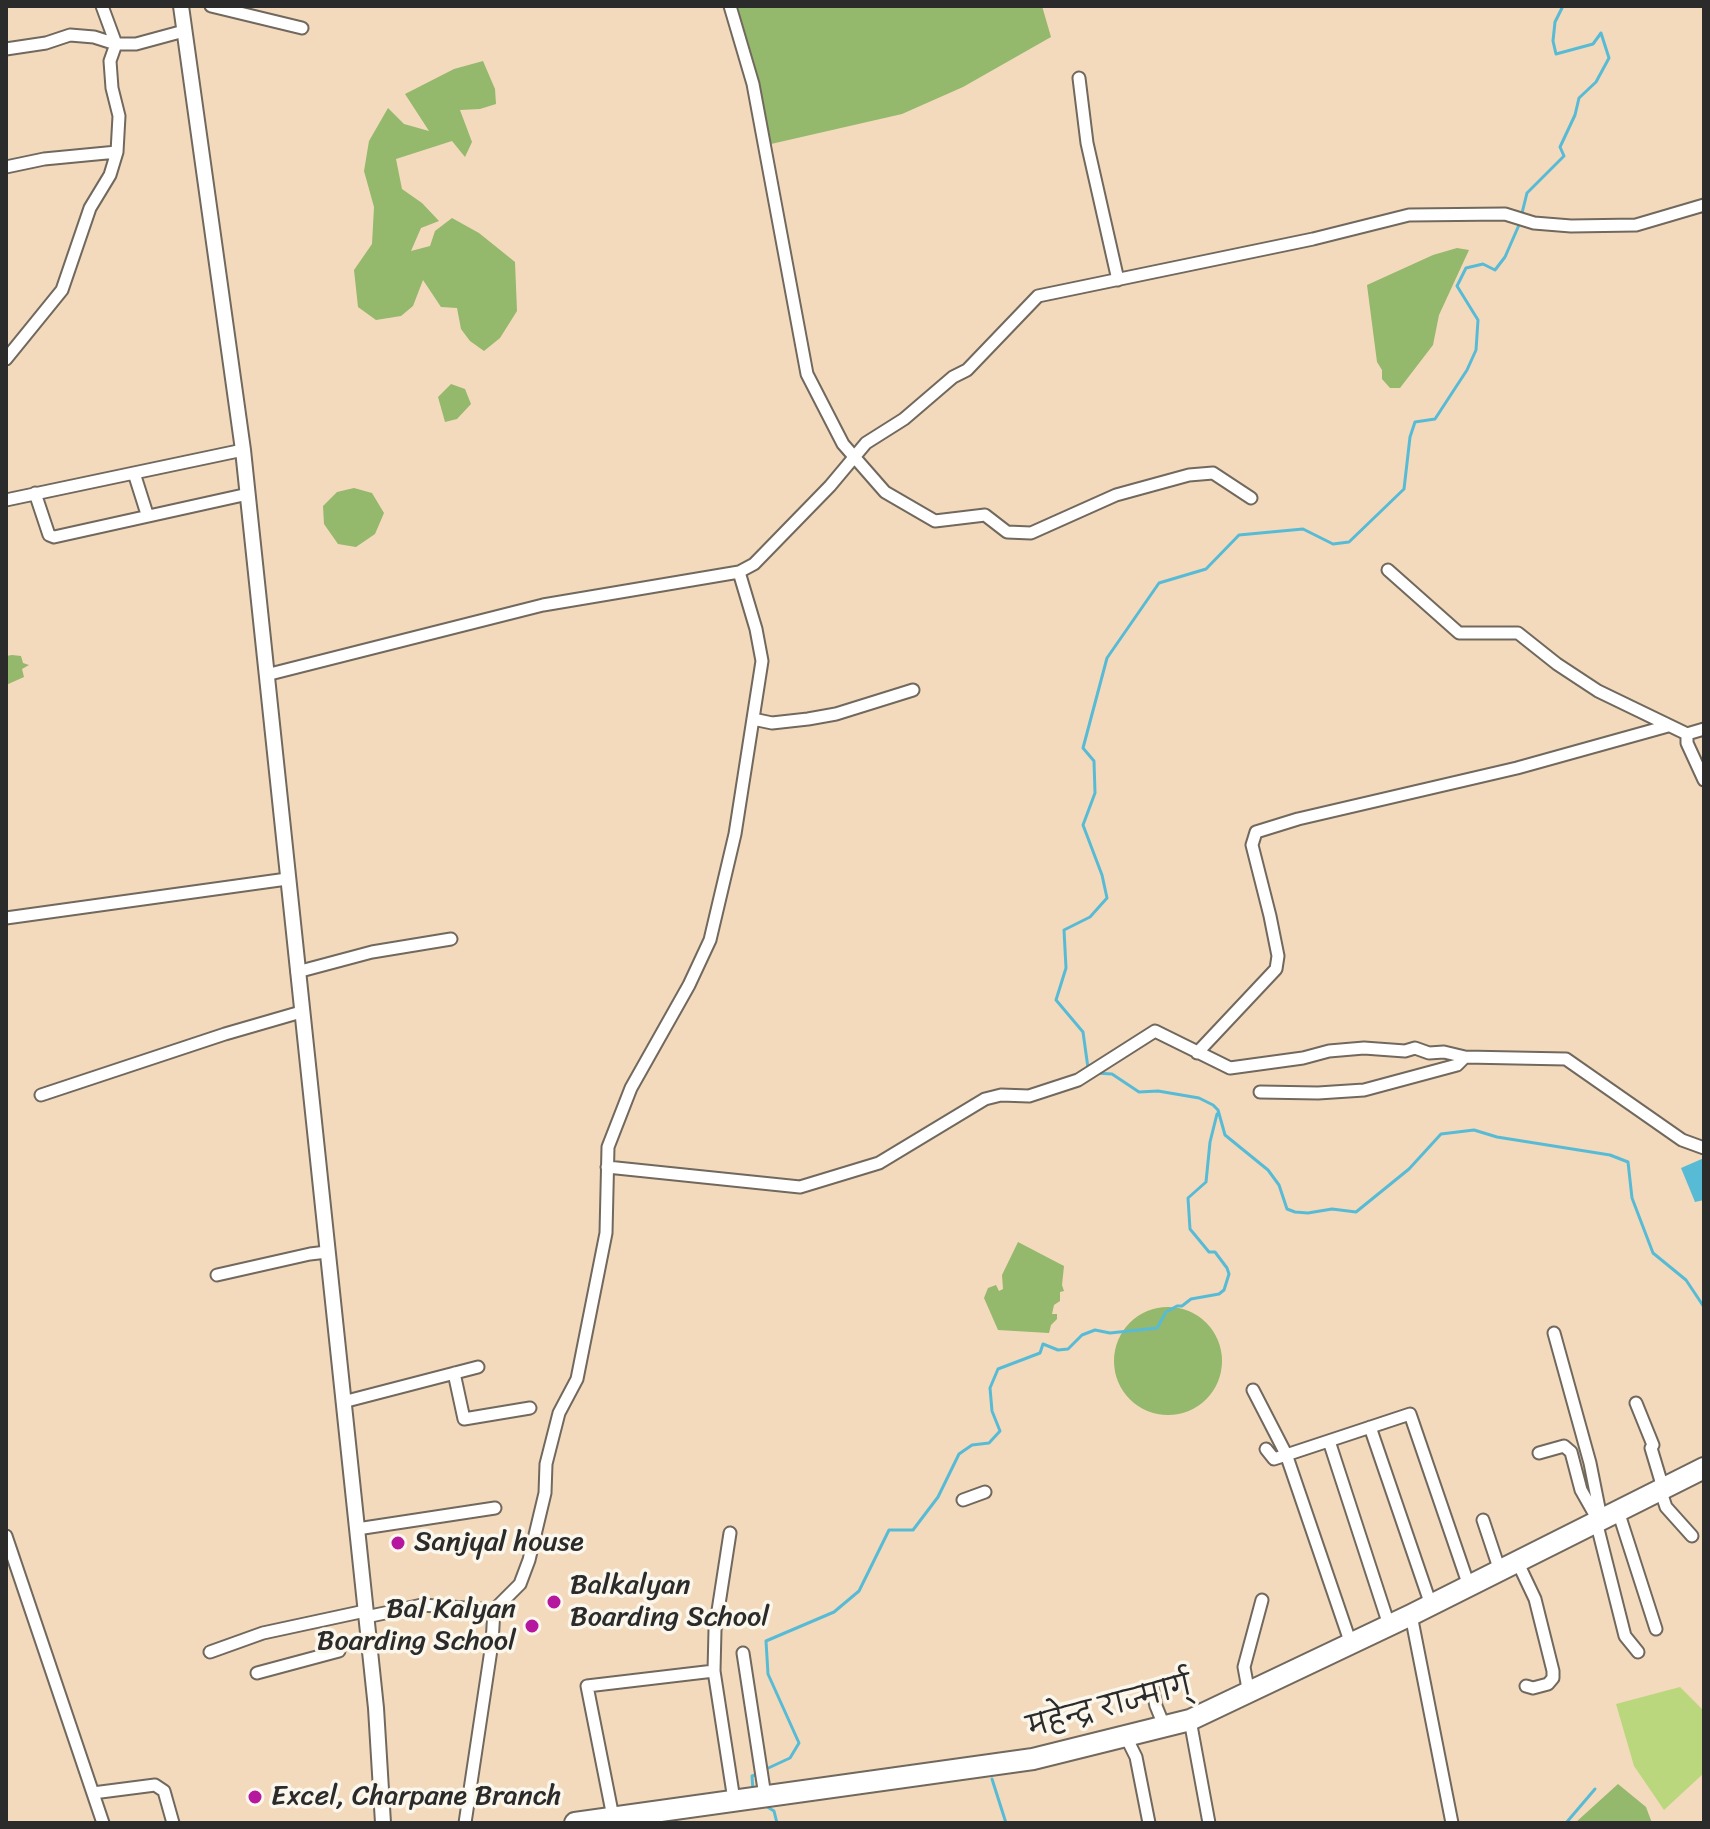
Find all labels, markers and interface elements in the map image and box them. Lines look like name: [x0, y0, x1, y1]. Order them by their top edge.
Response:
place label: Sanjyal house: [414, 1526, 584, 1560]
marker: Sanjyal house: [389, 1534, 407, 1552]
place label: Balkalyan Boarding School: [570, 1569, 769, 1635]
place label: Bal Kalyan Boarding School: [317, 1593, 516, 1659]
marker: Balkalyan Boarding School: [545, 1593, 563, 1611]
marker: Bal Kalyan Boarding School: [523, 1617, 541, 1635]
street label: महेन्द्र राज्मार्ग्: [1024, 1670, 1196, 1746]
place label: Excel, Charpane Branch: [271, 1780, 561, 1814]
marker: Excel, Charpane Branch: [246, 1788, 264, 1806]

